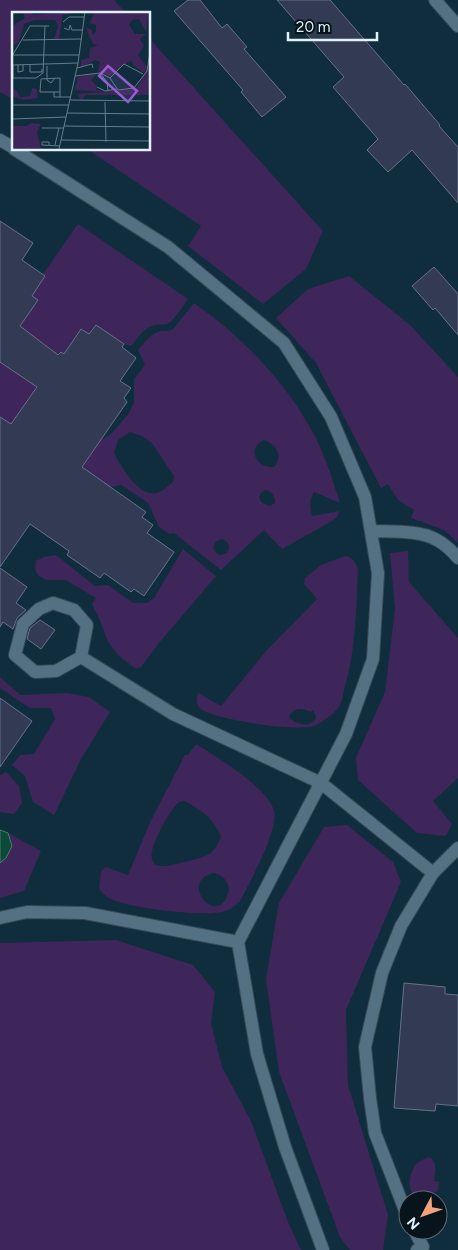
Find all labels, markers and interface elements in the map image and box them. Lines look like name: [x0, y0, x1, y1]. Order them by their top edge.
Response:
scale bar: [288, 10, 377, 42]
inset map: [12, 12, 150, 150]
text: 20 m: [296, 18, 330, 36]
north arrow: [398, 1190, 448, 1240]
text: N: [404, 1214, 424, 1233]

